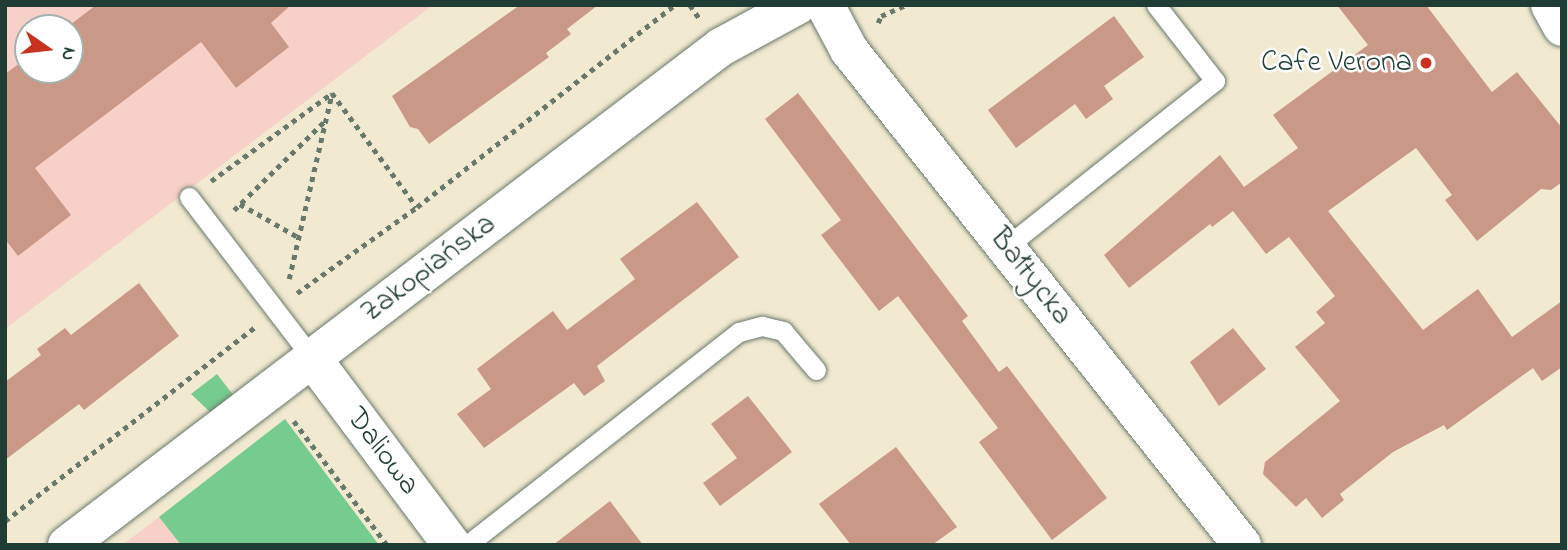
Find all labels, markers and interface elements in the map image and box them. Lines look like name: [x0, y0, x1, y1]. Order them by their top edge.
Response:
north arrow: [14, 14, 84, 84]
text: N: [53, 44, 83, 63]
place label: Cafe Verona: [1261, 45, 1412, 81]
marker: Cafe Verona: [1418, 55, 1434, 71]
street label: Zakopiańska: [355, 207, 503, 331]
street label: Bałtycka: [981, 221, 1079, 333]
street label: Daliowa: [337, 401, 427, 503]

